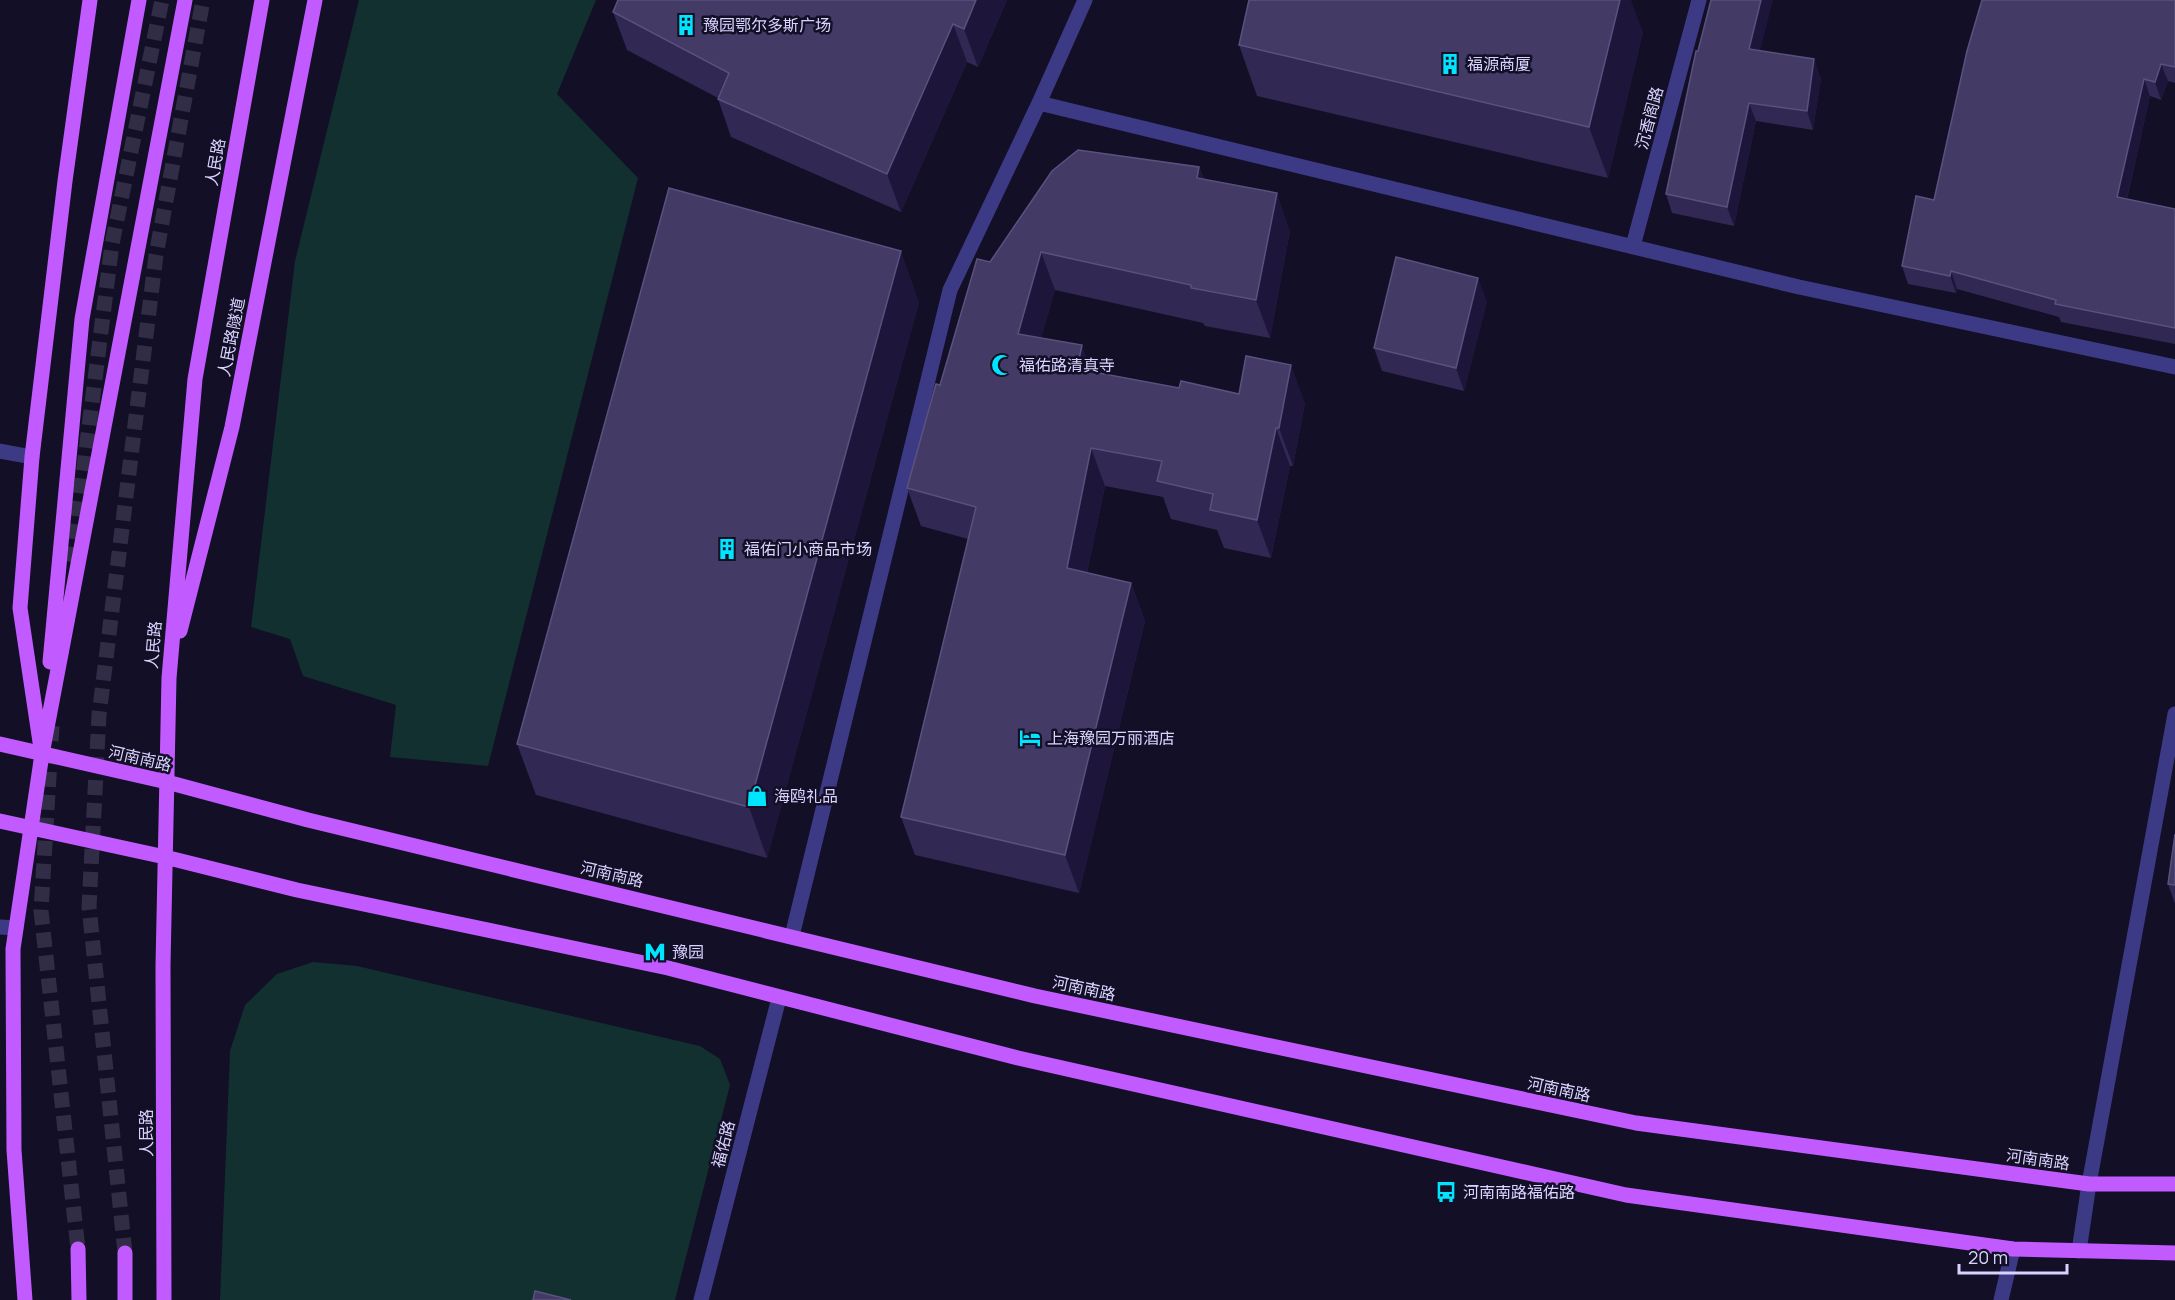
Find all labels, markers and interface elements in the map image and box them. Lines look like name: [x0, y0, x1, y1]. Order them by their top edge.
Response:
building icon: 豫园鄂尔多斯广场: [674, 13, 698, 37]
place label: 豫园鄂尔多斯广场: [703, 14, 831, 36]
building icon: 福源商厦: [1438, 52, 1462, 76]
place label: 福源商厦: [1467, 53, 1531, 75]
street label: 沉香阁路: [1630, 84, 1668, 152]
street label: 人民路: [200, 136, 230, 188]
street label: 人民路隧道: [213, 296, 249, 378]
mosque icon: 福佑路清真寺: [990, 353, 1014, 377]
place label: 福佑路清真寺: [1019, 354, 1115, 376]
building icon: 福佑门小商品市场: [715, 537, 739, 561]
place label: 福佑门小商品市场: [744, 538, 872, 560]
street label: 人民路: [140, 620, 166, 670]
hotel icon: 上海豫园万丽酒店: [1018, 726, 1042, 750]
place label: 上海豫园万丽酒店: [1047, 727, 1175, 749]
street label: 河南南路: [106, 740, 174, 776]
shop icon: 海鸥礼品: [745, 784, 769, 808]
place label: 海鸥礼品: [774, 785, 838, 807]
street label: 河南南路: [578, 856, 646, 892]
metro station icon: 豫园: [643, 940, 667, 964]
place label: 豫园: [672, 941, 704, 963]
street label: 河南南路: [1050, 971, 1118, 1005]
street label: 河南南路: [1525, 1072, 1593, 1106]
street label: 人民路: [135, 1109, 157, 1157]
street label: 福佑路: [707, 1118, 739, 1170]
street label: 河南南路: [2005, 1144, 2071, 1174]
bus stop icon: 河南南路福佑路: [1434, 1180, 1458, 1204]
place label: 河南南路福佑路: [1463, 1181, 1575, 1203]
scale bar: [1959, 1237, 2067, 1275]
text: 20 m: [1968, 1245, 2008, 1269]

